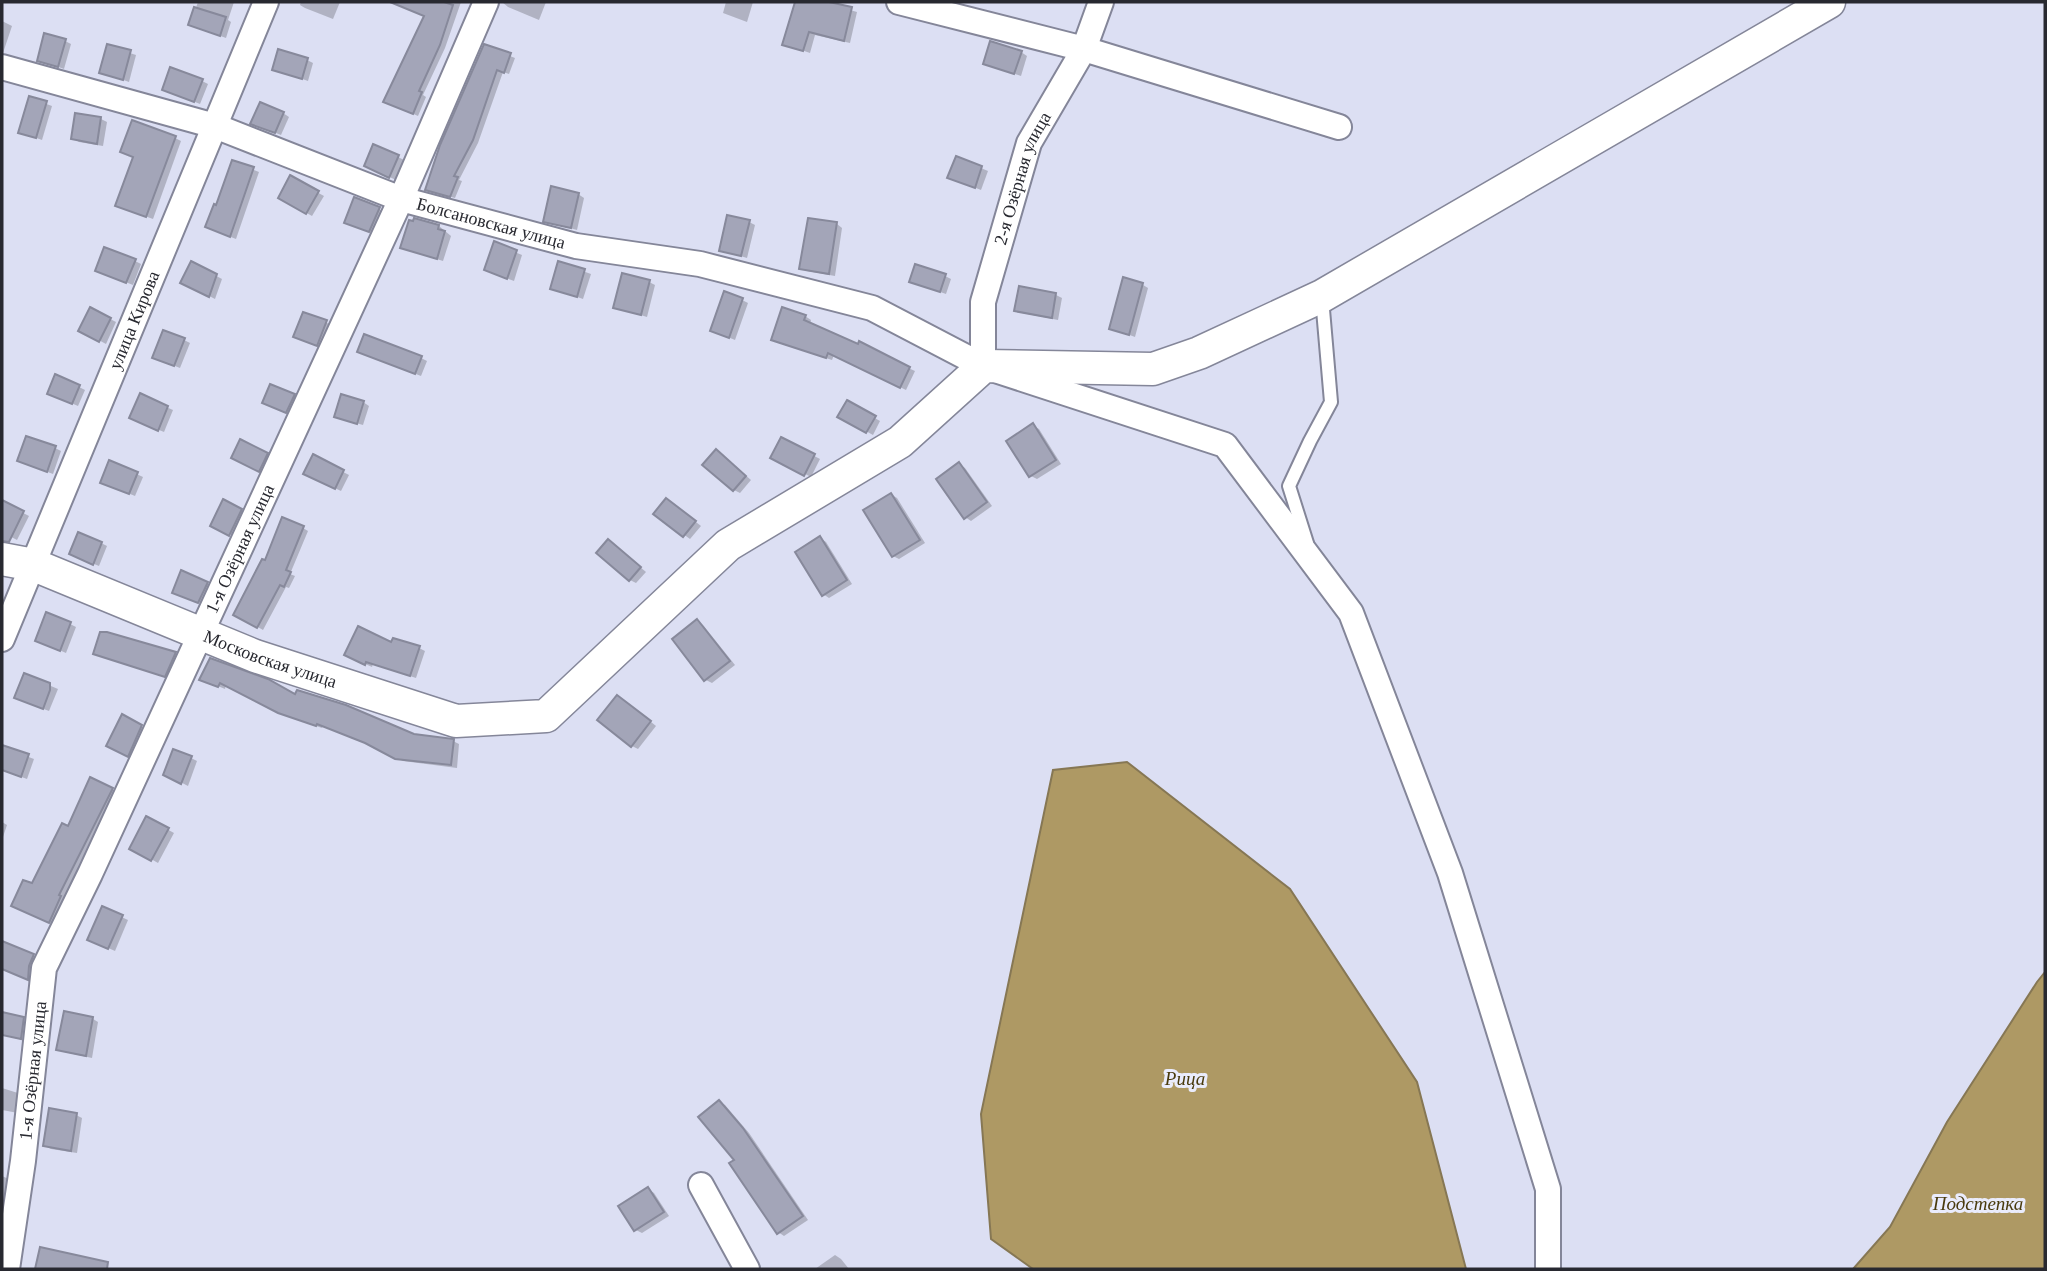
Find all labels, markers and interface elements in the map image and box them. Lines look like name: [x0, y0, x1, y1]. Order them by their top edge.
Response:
street label: 2-я Озёрная улица: [990, 108, 1055, 247]
street label: Болсановская улица: [414, 194, 568, 253]
street label: улица Кирова: [105, 268, 163, 373]
street label: 1-я Озёрная улица: [201, 481, 278, 617]
street label: Московская улица: [201, 626, 339, 692]
street label: 1-я Озёрная улица: [15, 1000, 50, 1141]
water label: Рица: [1164, 1068, 1205, 1089]
water label: Подстепка: [1932, 1193, 2023, 1214]

